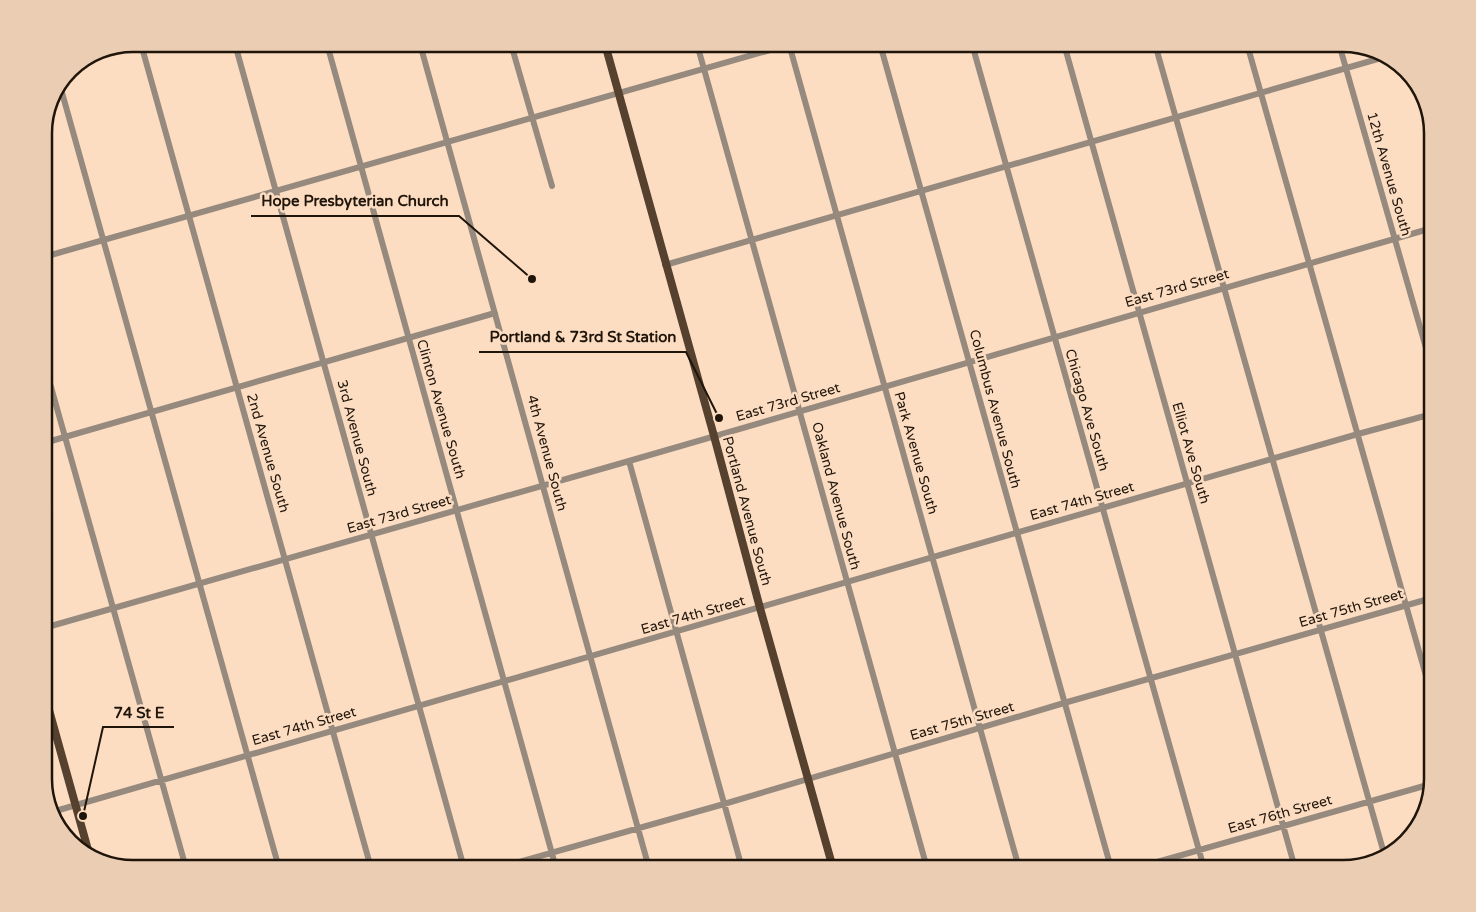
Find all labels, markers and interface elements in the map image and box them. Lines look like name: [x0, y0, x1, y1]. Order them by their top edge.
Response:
street label: 12th Avenue South: [1363, 110, 1415, 238]
callout: Hope Presbyterian Church: [251, 186, 459, 216]
text: Hope Presbyterian Church: [261, 192, 449, 211]
street label: East 73rd Street: [1123, 265, 1232, 311]
callout: Portland & 73rd St Station: [479, 322, 686, 352]
text: Portland & 73rd St Station: [490, 328, 676, 346]
street label: Columbus Avenue South: [966, 328, 1024, 490]
street label: Clinton Avenue South: [413, 337, 469, 481]
street label: Chicago Ave South: [1061, 347, 1113, 473]
street label: 3rd Avenue South: [333, 378, 381, 498]
street label: East 73rd Street: [734, 379, 843, 425]
street label: Park Avenue South: [890, 390, 942, 516]
street label: 2nd Avenue South: [243, 392, 293, 514]
street label: 4th Avenue South: [523, 393, 571, 513]
street label: Elliot Ave South: [1168, 400, 1214, 506]
street label: Oakland Avenue South: [808, 420, 864, 572]
street label: Portland Avenue South: [719, 434, 775, 588]
street label: East 74th Street: [1028, 478, 1137, 524]
street label: East 73rd Street: [345, 491, 454, 537]
street label: East 75th Street: [1297, 585, 1406, 631]
street label: East 74th Street: [639, 592, 748, 638]
callout: 74 St E: [103, 697, 174, 727]
street label: East 75th Street: [908, 698, 1017, 744]
street label: East 74th Street: [250, 703, 359, 749]
text: 74 St E: [114, 704, 165, 722]
street label: East 76th Street: [1226, 791, 1335, 837]

